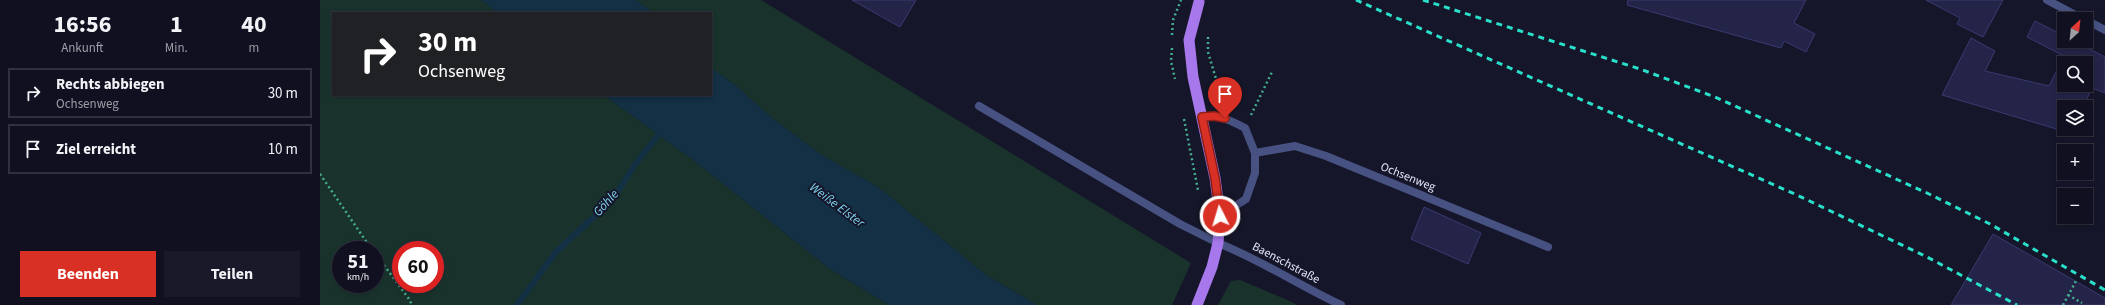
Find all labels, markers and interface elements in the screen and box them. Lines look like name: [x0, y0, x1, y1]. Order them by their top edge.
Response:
text: 16:56: [53, 7, 111, 42]
text: 1: [170, 7, 183, 42]
text: 40: [241, 7, 267, 42]
north arrow: [2057, 12, 2093, 48]
map controls: [2057, 12, 2093, 224]
text: 30 m: [418, 22, 477, 62]
icon: right: [352, 28, 404, 80]
text: Ankunft: [61, 39, 104, 57]
text: Min.: [165, 39, 188, 57]
text: m: [248, 39, 259, 57]
button: search: [2057, 56, 2093, 92]
text: Ochsenweg: [418, 59, 505, 84]
text: Rechts abbiegen: [56, 74, 165, 95]
pin: [1208, 77, 1242, 118]
icon: right: [22, 82, 44, 104]
text: 30 m: [268, 83, 298, 104]
icon: arrive: [1214, 83, 1236, 105]
text: Ochsenweg: [56, 95, 119, 113]
button: layers: [2057, 100, 2093, 136]
icon: arrive: [22, 138, 44, 160]
text: Ziel erreicht: [56, 139, 136, 160]
text: 10 m: [268, 139, 298, 160]
button: +: [2057, 144, 2093, 180]
street label: Ochsenweg: [1378, 158, 1438, 196]
water label: Weiße Elster: [806, 178, 869, 232]
water label: Göhle: [589, 186, 623, 220]
button: −: [2057, 188, 2093, 224]
position arrow: [1199, 195, 1241, 237]
street label: Baenschstraße: [1249, 238, 1323, 288]
speed limit sign: 60: [392, 241, 444, 293]
text: 51: [347, 248, 369, 276]
button: Beenden: [20, 251, 156, 297]
button: Teilen: [164, 251, 300, 297]
text: km/h: [347, 270, 369, 284]

